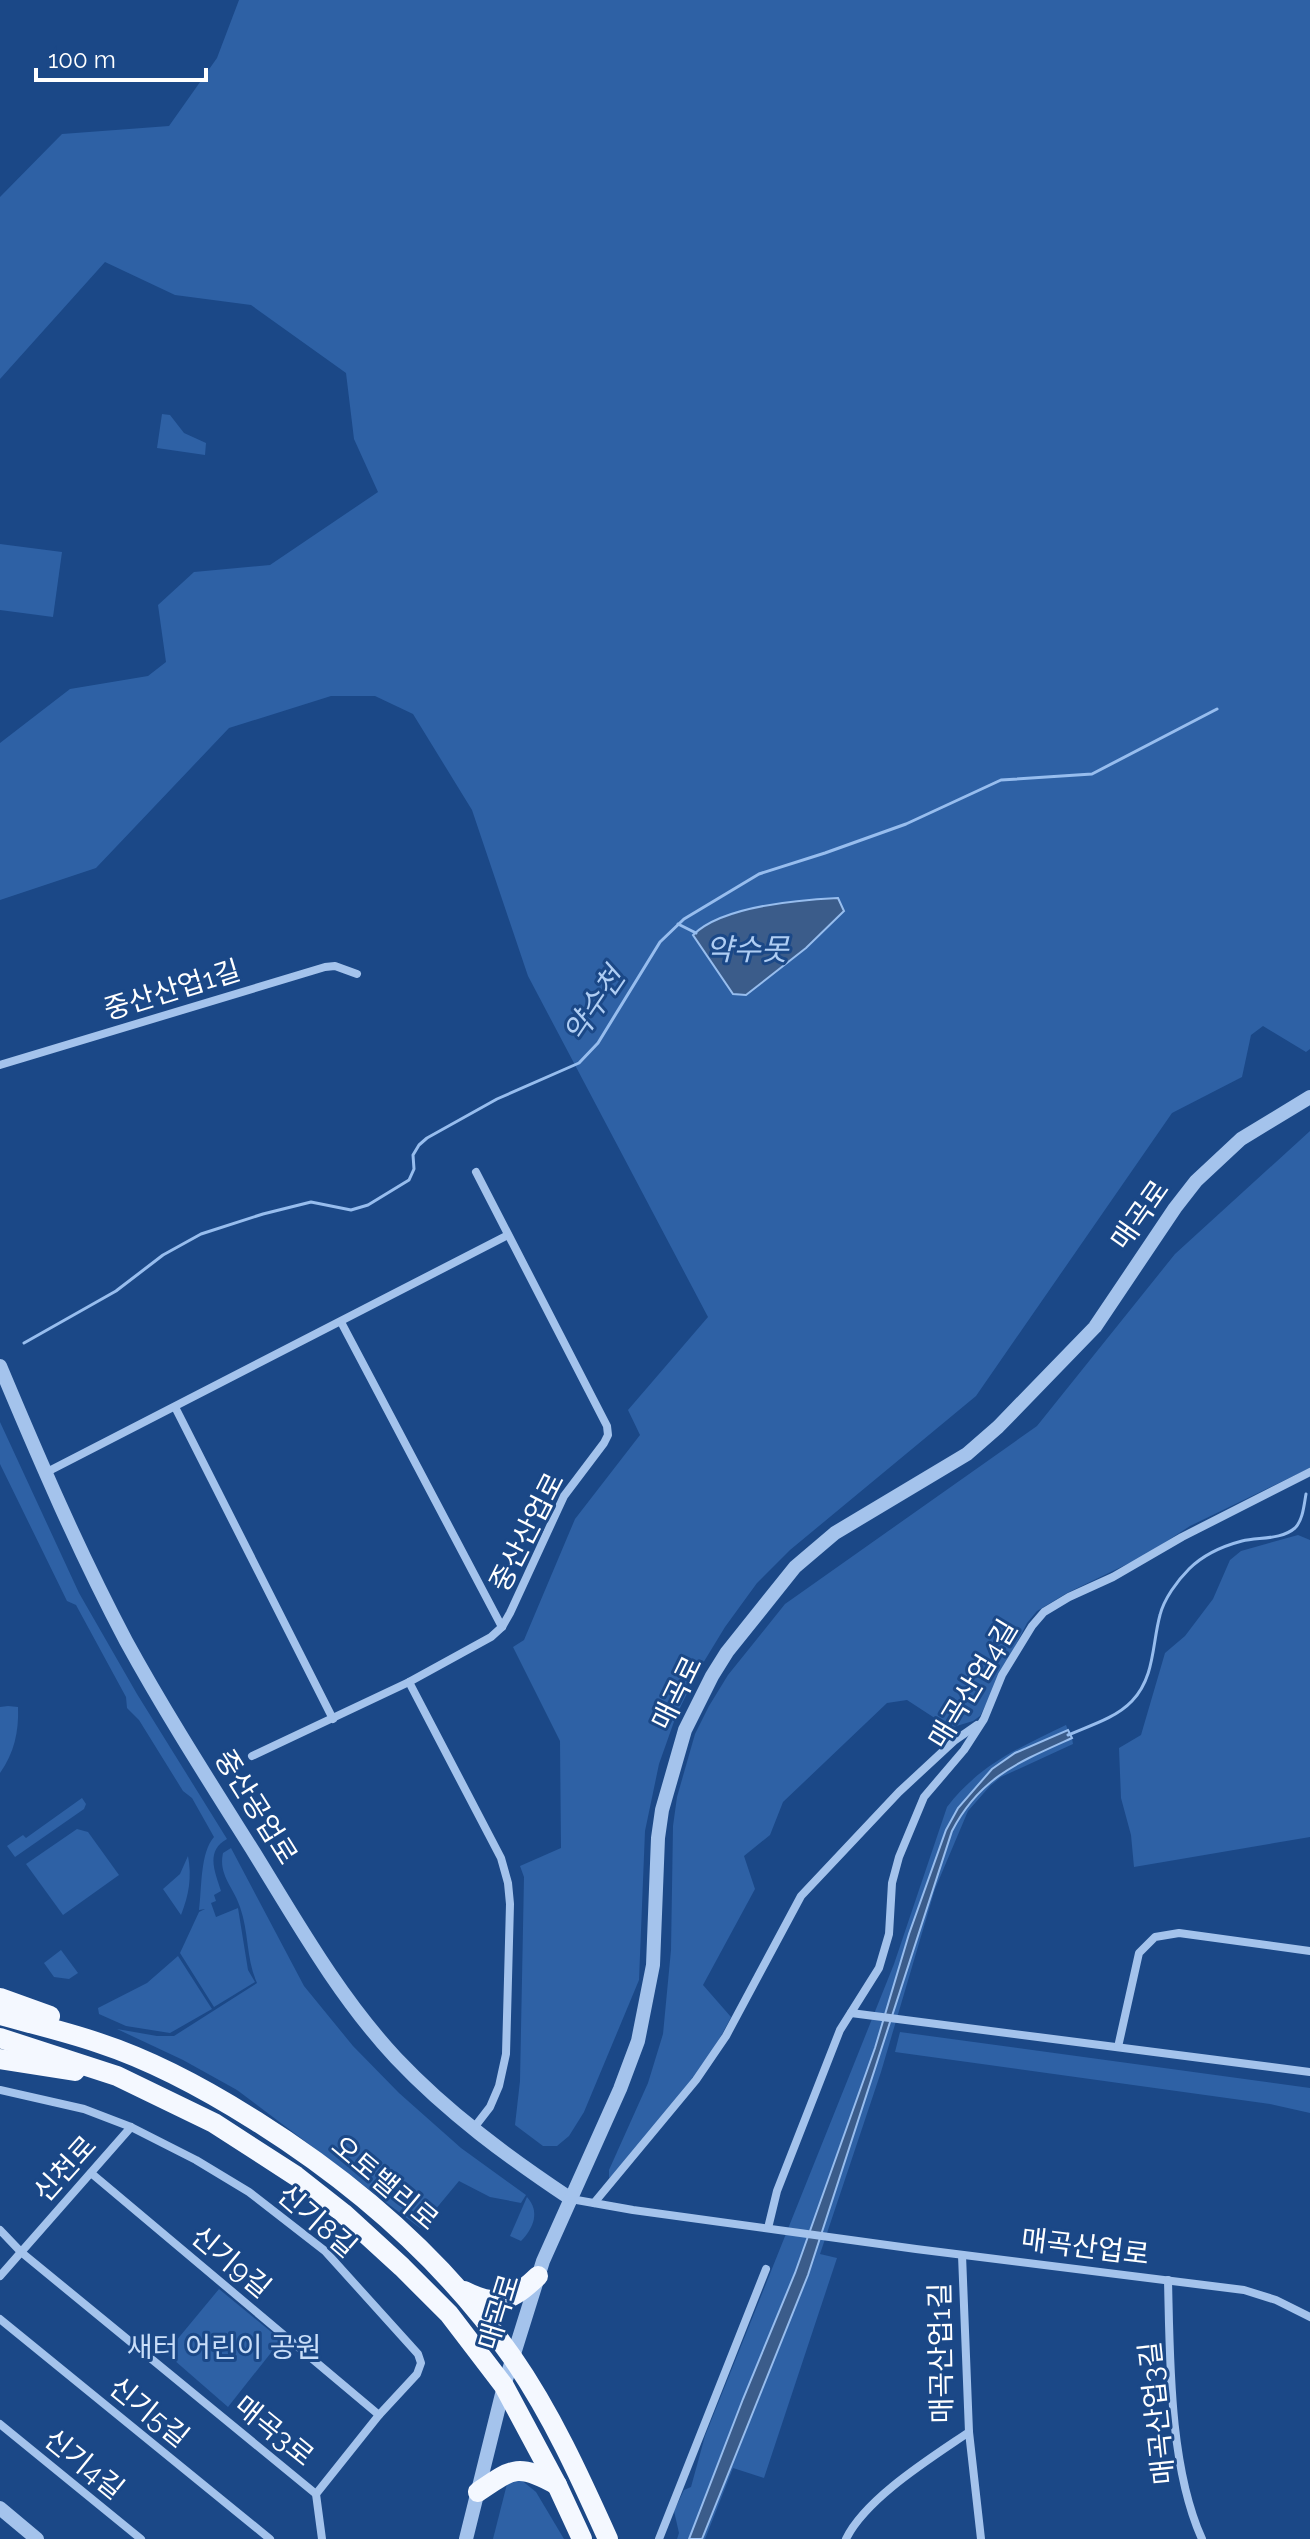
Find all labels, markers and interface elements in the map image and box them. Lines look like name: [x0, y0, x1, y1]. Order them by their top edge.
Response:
scale bar: [36, 32, 206, 82]
text: 100 m: [48, 45, 116, 74]
water label: 약수못: [706, 932, 790, 967]
street label: 중산산업1길: [100, 954, 244, 1026]
water label: 약수천: [556, 958, 634, 1049]
street label: 매곡로: [1104, 1174, 1176, 1256]
street label: 중산산업로: [483, 1467, 571, 1597]
street label: 매곡산업4길: [922, 1614, 1024, 1754]
street label: 매곡로: [645, 1651, 709, 1735]
street label: 중산공업로: [208, 1744, 304, 1870]
street label: 신천로: [27, 2129, 103, 2209]
street label: 오토밸리로: [325, 2129, 445, 2237]
street label: 신기8길: [271, 2178, 363, 2264]
street label: 신기9길: [185, 2219, 277, 2305]
street label: 매곡산업로: [1019, 2223, 1151, 2271]
street label: 매곡로: [472, 2270, 526, 2354]
street label: 매곡산업1길: [923, 2282, 959, 2424]
park label: 새터 어린이 공원: [127, 2331, 321, 2364]
street label: 매곡산업3길: [1133, 2340, 1181, 2486]
street label: 신기5길: [103, 2370, 195, 2454]
street label: 매곡3로: [228, 2389, 320, 2473]
street label: 신기4길: [38, 2422, 130, 2506]

